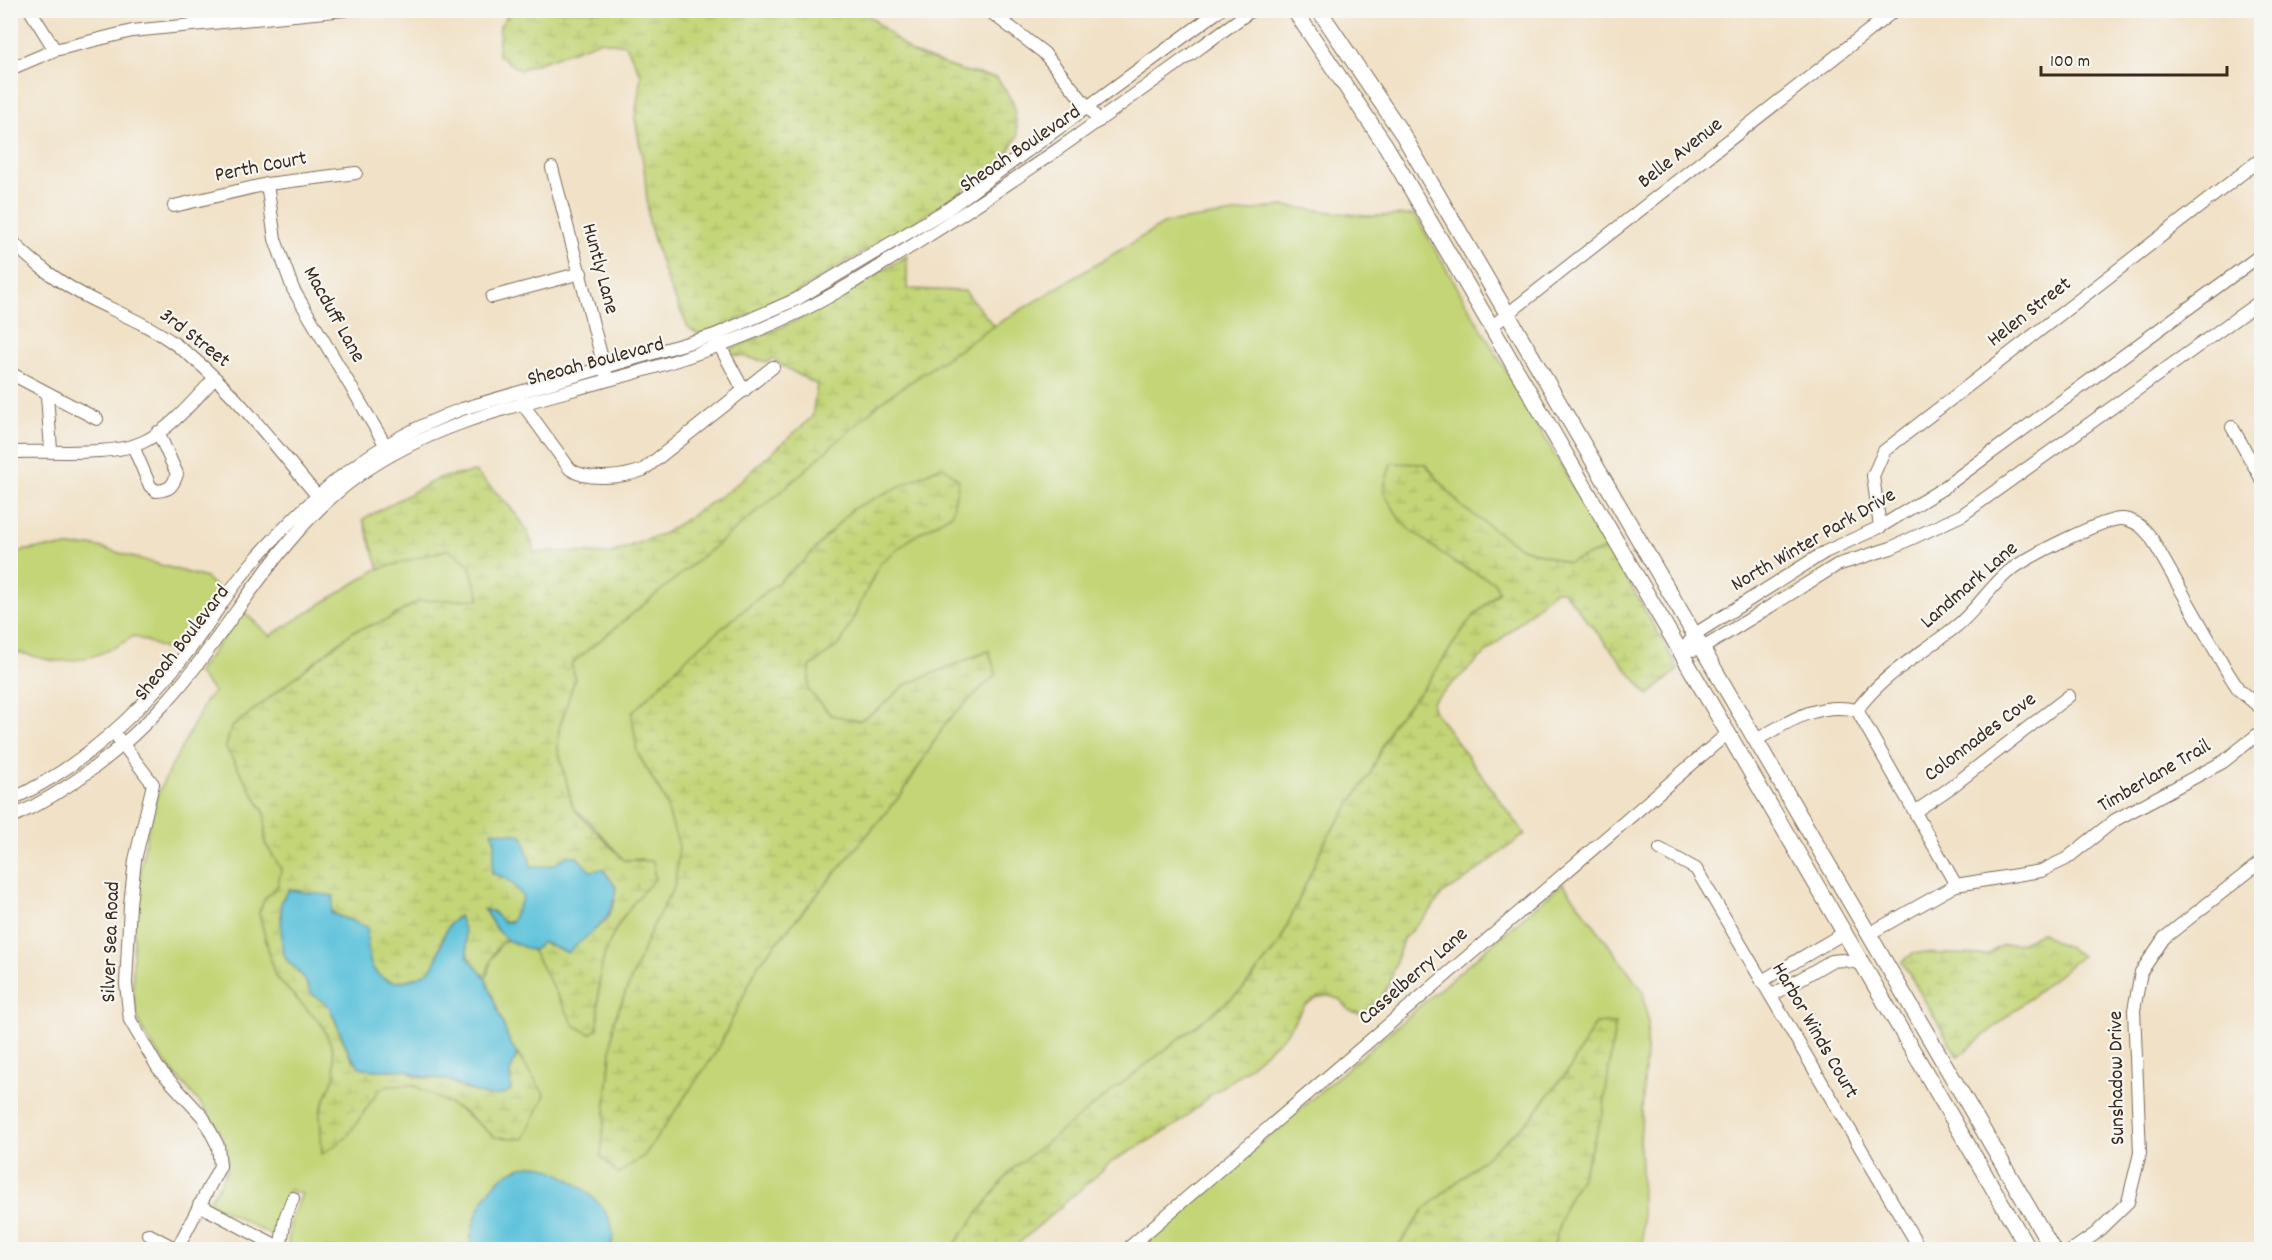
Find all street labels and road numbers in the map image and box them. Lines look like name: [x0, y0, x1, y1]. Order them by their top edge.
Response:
street label: Sheoah Boulevard: [954, 98, 1088, 202]
street label: Belle Avenue: [1632, 111, 1730, 197]
street label: Perth Court: [212, 144, 310, 192]
street label: Huntly Lane: [572, 220, 626, 318]
street label: Macduff Lane: [294, 261, 372, 369]
street label: Helen Street: [1981, 270, 2079, 356]
street label: 3rd Street: [152, 302, 236, 376]
street label: Sheoah Boulevard: [524, 330, 668, 396]
street label: North Winter Park Drive: [1726, 482, 1902, 600]
street label: Landmark Lane: [1915, 535, 2025, 637]
street label: Sheoah Boulevard: [128, 579, 238, 709]
street label: Colonnades Cove: [1919, 686, 2043, 790]
street label: Timberlane Trail: [2093, 732, 2217, 822]
street label: Silver Sea Road: [95, 881, 129, 1003]
street label: Casselberry Lane: [1353, 921, 1475, 1033]
street label: Harbor Winds Court: [1763, 957, 1865, 1105]
street label: Sunshadow Drive: [2102, 1011, 2134, 1145]

